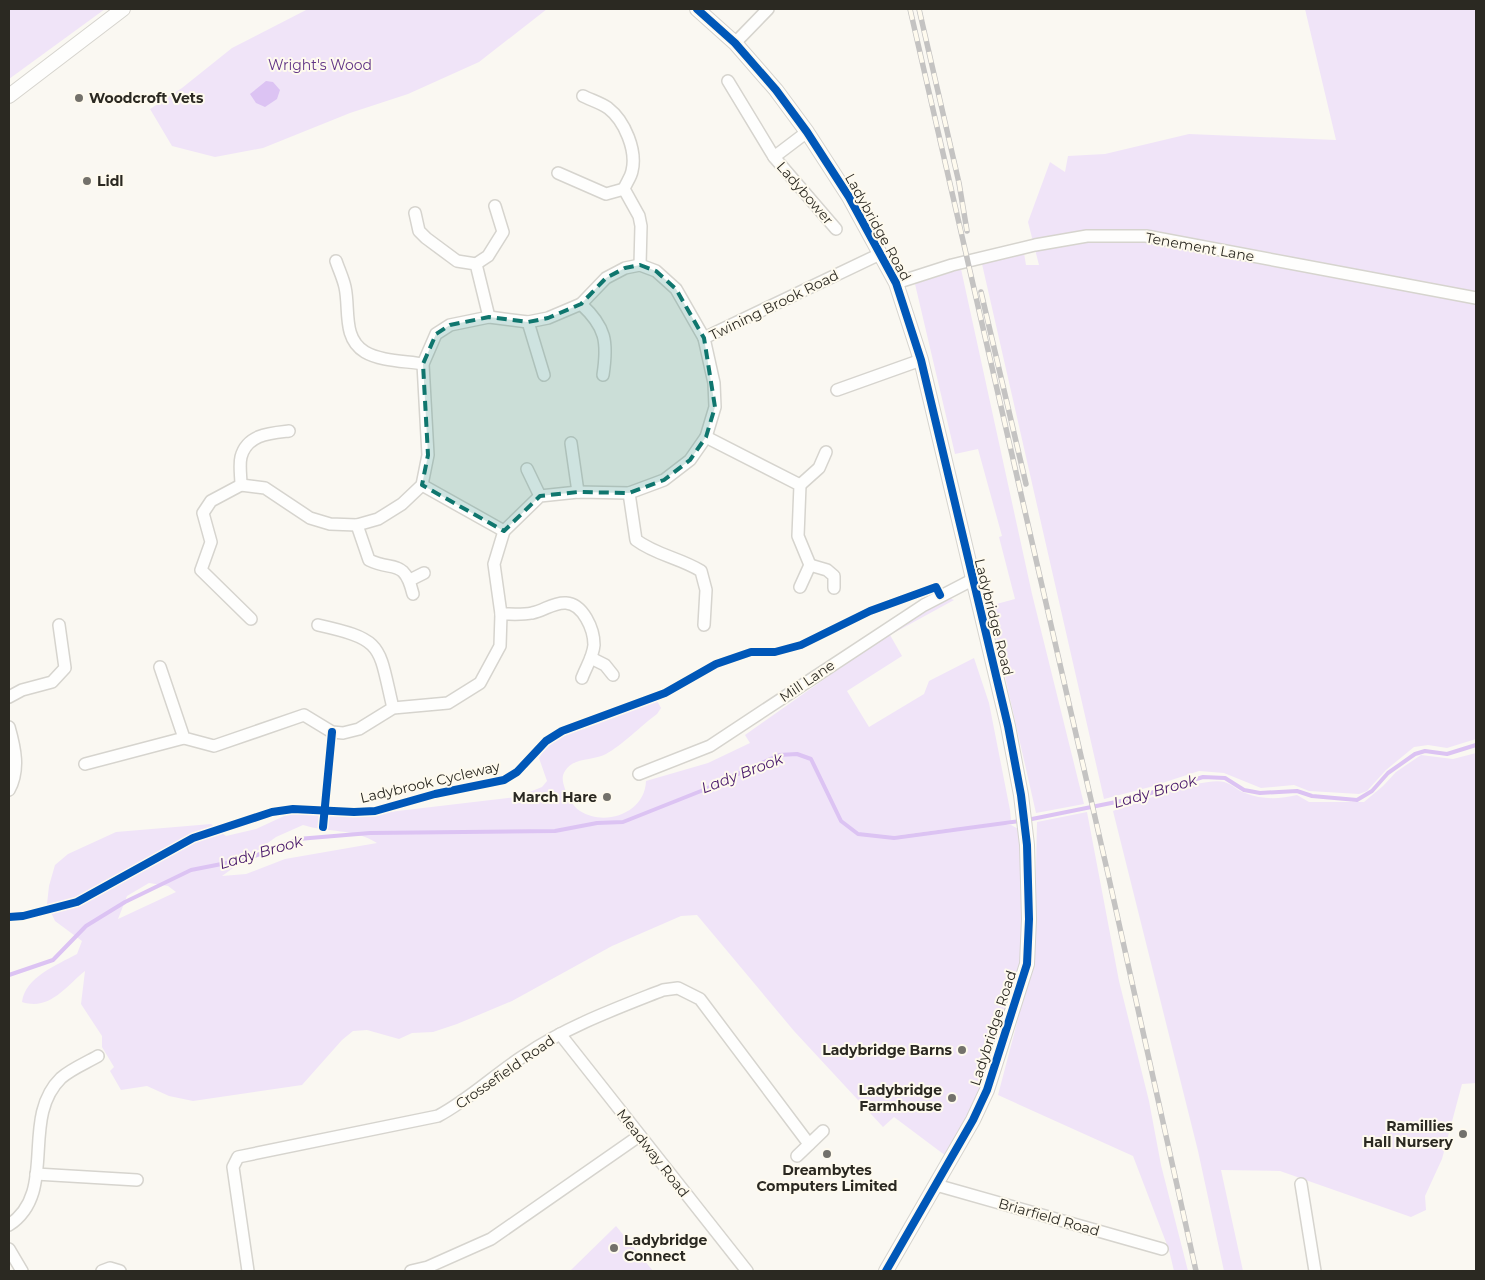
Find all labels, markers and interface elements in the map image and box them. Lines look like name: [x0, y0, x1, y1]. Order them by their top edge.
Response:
park label: Wright's Wood: [268, 56, 372, 74]
place label: Woodcroft Vets: [89, 89, 204, 107]
marker: Woodcroft Vets: [73, 92, 85, 104]
street label: Ladybower: [773, 158, 838, 229]
street label: Ladybridge Road: [841, 170, 915, 284]
place label: Lidl: [97, 172, 124, 190]
marker: Lidl: [81, 175, 93, 187]
street label: Tenement Lane: [1144, 229, 1256, 265]
street label: Twining Brook Road: [706, 266, 842, 344]
street label: Ladybridge Road: [971, 557, 1017, 677]
street label: Mill Lane: [776, 656, 838, 706]
water label: Lady Brook: [698, 748, 787, 797]
street label: Ladybrook Cycleway: [358, 757, 502, 807]
water label: Lady Brook: [1111, 770, 1200, 812]
place label: March Hare: [513, 788, 597, 806]
marker: March Hare: [601, 791, 613, 803]
water label: Lady Brook: [217, 831, 306, 873]
street label: Ladybridge Road: [966, 968, 1020, 1088]
street label: Crossefield Road: [452, 1031, 558, 1113]
place label: Ladybridge Barns: [822, 1041, 953, 1059]
marker: Ladybridge Barns: [956, 1044, 968, 1056]
place label: Ladybridge Farmhouse: [859, 1081, 942, 1115]
marker: Ladybridge Farmhouse: [946, 1092, 958, 1104]
street label: Meadway Road: [613, 1105, 693, 1201]
place label: Ramillies Hall Nursery: [1363, 1117, 1454, 1151]
marker: Ramillies Hall Nursery: [1457, 1128, 1469, 1140]
marker: Dreambytes Computers Limited: [821, 1148, 833, 1160]
place label: Dreambytes Computers Limited: [756, 1161, 898, 1195]
street label: Briarfield Road: [996, 1194, 1102, 1240]
place label: Ladybridge Connect: [624, 1231, 708, 1265]
marker: Ladybridge Connect: [608, 1242, 620, 1254]

